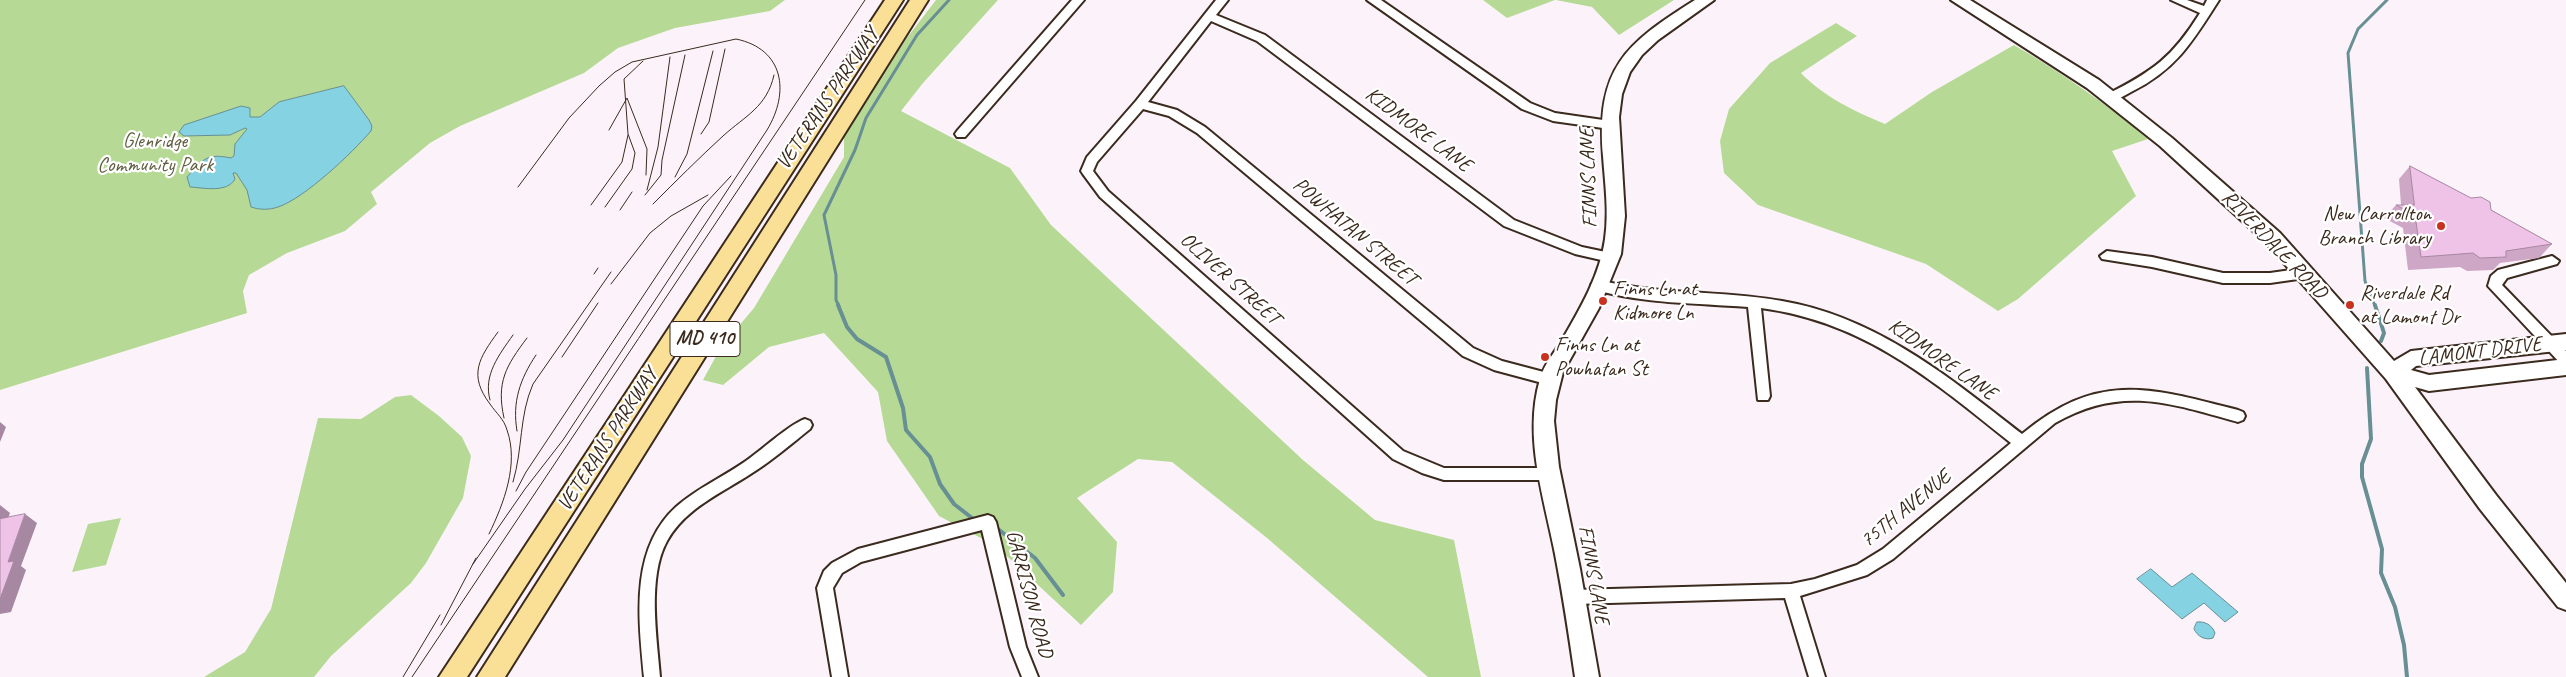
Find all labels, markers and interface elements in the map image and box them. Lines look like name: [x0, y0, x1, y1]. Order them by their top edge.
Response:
street label: VETERANS PARKWAY: [771, 23, 885, 175]
street label: KIDMORE LANE: [1360, 82, 1476, 178]
park label: Glenridge Community Park: [97, 128, 213, 178]
street label: FINNS LANE: [1575, 128, 1603, 228]
street label: POWHATAN STREET: [1287, 172, 1423, 292]
street label: RIVERDALE ROAD: [2216, 185, 2332, 305]
place label: New Carrollton Branch Library: [2318, 201, 2431, 251]
marker: New Carrollton Branch Library: [2435, 220, 2447, 232]
street label: OLIVER STREET: [1174, 227, 1286, 331]
place label: Finns Ln at Kidmore Ln: [1613, 276, 1697, 326]
place label: Riverdale Rd at Lamont Dr: [2360, 280, 2460, 330]
marker: Finns Ln at Kidmore Ln: [1597, 295, 1609, 307]
marker: Riverdale Rd at Lamont Dr: [2344, 299, 2356, 311]
street label: KIDMORE LANE: [1883, 313, 2001, 407]
road number: MD 410: [670, 322, 740, 356]
place label: Finns Ln at Powhatan St: [1555, 332, 1648, 382]
street label: LAMONT DRIVE: [2417, 332, 2543, 372]
marker: Finns Ln at Powhatan St: [1539, 351, 1551, 363]
street label: VETERANS PARKWAY: [552, 364, 664, 516]
street label: 75TH AVENUE: [1856, 465, 1956, 553]
street label: FINNS LANE: [1572, 524, 1614, 626]
street label: GARRISON ROAD: [1000, 527, 1058, 661]

